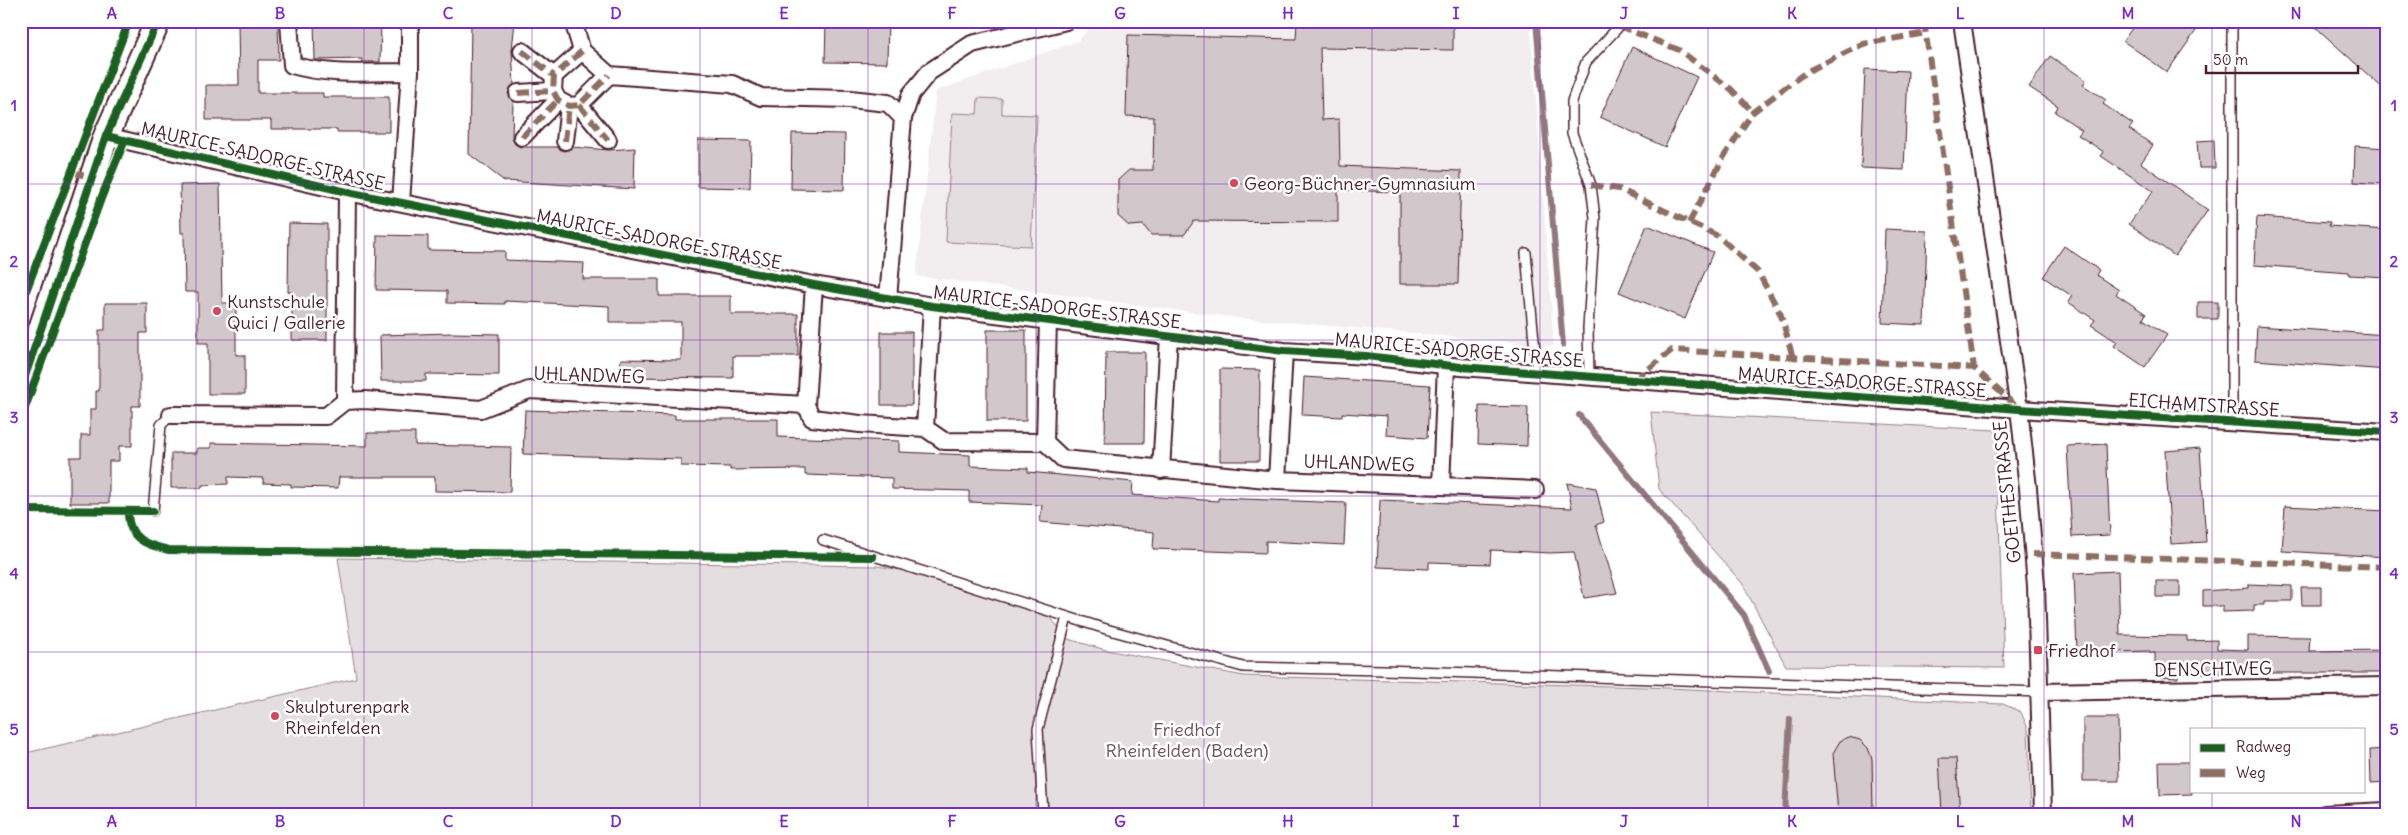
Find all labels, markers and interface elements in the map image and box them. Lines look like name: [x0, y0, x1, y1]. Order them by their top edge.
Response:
text: A: [107, 3, 117, 23]
text: B: [275, 3, 286, 23]
text: C: [443, 3, 454, 23]
text: D: [610, 3, 622, 23]
text: E: [779, 3, 789, 23]
text: F: [947, 3, 957, 23]
text: G: [1114, 3, 1126, 23]
text: H: [1282, 3, 1294, 23]
text: I: [1453, 3, 1460, 23]
text: J: [1620, 3, 1629, 23]
text: K: [1787, 3, 1797, 23]
text: L: [1956, 3, 1965, 23]
text: M: [2122, 3, 2135, 23]
text: N: [2290, 3, 2302, 23]
scale bar: [2206, 42, 2358, 74]
text: 50 m: [2213, 50, 2248, 69]
text: 1: [11, 95, 17, 115]
text: 1: [2391, 95, 2397, 115]
street label: MAURICE-SADORGE-STRASSE: [139, 117, 387, 195]
place label: Georg-Büchner-Gymnasium: [1244, 172, 1476, 195]
marker: Georg-Büchner-Gymnasium: [1228, 177, 1240, 189]
street label: MAURICE-SADORGE-STRASSE: [534, 204, 784, 274]
text: 2: [10, 251, 19, 271]
text: 2: [2390, 251, 2399, 271]
street label: MAURICE-SADORGE-STRASSE: [932, 280, 1182, 334]
place label: Kunstschule Quici / Gallerie: [227, 290, 346, 334]
marker: Kunstschule Quici / Gallerie: [211, 305, 223, 317]
street label: MAURICE-SADORGE-STRASSE: [1334, 328, 1584, 372]
street label: UHLANDWEG: [533, 362, 645, 388]
street label: MAURICE-SADORGE-STRASSE: [1737, 362, 1987, 402]
street label: EICHAMTSTRASSE: [2128, 388, 2280, 422]
text: 3: [9, 407, 19, 427]
text: 3: [2389, 407, 2399, 427]
street label: GOETHESTRASSE: [1988, 420, 2026, 564]
street label: UHLANDWEG: [1303, 450, 1415, 476]
text: 4: [9, 563, 19, 583]
text: 4: [2389, 563, 2399, 583]
place label: Friedhof: [2048, 639, 2116, 662]
marker: Friedhof: [2032, 644, 2044, 656]
street label: DENSCHIWEG: [2154, 656, 2272, 682]
place label: Skulpturenpark Rheinfelden: [285, 695, 409, 739]
marker: Skulpturenpark Rheinfelden: [269, 710, 281, 722]
park label: Friedhof Rheinfelden (Baden): [1106, 718, 1268, 762]
text: 5: [9, 719, 19, 739]
text: 5: [2389, 719, 2399, 739]
legend: [2190, 728, 2366, 792]
text: Radweg: [2236, 737, 2291, 756]
text: Weg: [2236, 763, 2266, 782]
text: A: [107, 811, 117, 831]
text: B: [275, 811, 286, 831]
text: C: [443, 811, 454, 831]
text: D: [610, 811, 622, 831]
text: E: [779, 811, 789, 831]
text: F: [947, 811, 957, 831]
text: G: [1114, 811, 1126, 831]
text: H: [1282, 811, 1294, 831]
text: I: [1453, 811, 1460, 831]
text: J: [1620, 811, 1629, 831]
text: K: [1787, 811, 1797, 831]
text: L: [1956, 811, 1965, 831]
text: M: [2122, 811, 2135, 831]
text: N: [2290, 811, 2302, 831]

